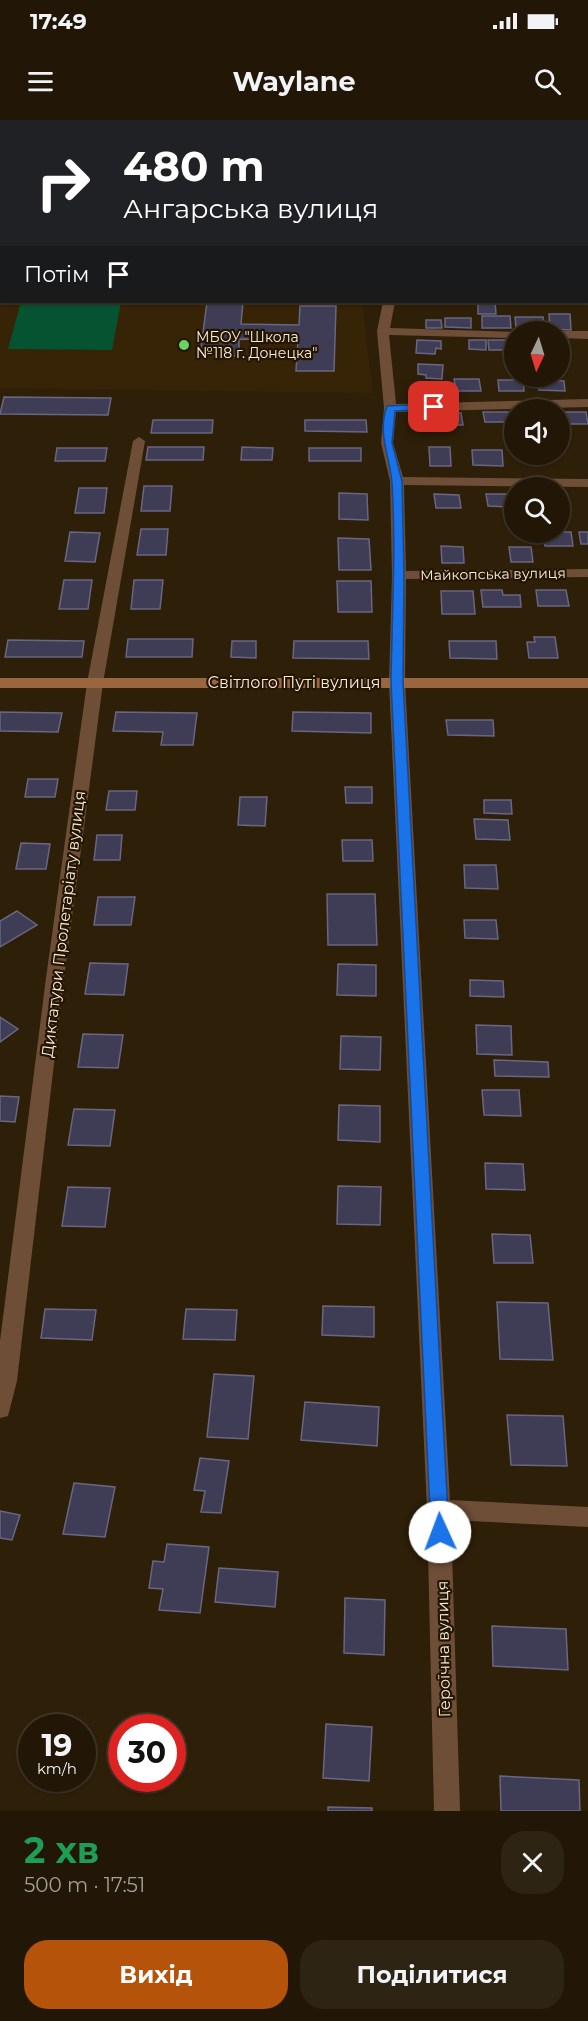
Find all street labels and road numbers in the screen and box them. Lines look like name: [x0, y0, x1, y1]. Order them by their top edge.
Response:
street label: Майкопська вулиця: [420, 564, 566, 584]
street label: Світлого Путі вулиця: [208, 673, 380, 692]
street label: Диктатури Пролетаріату вулиця: [38, 790, 89, 1059]
street label: Героїчна вулиця: [433, 1581, 454, 1717]

